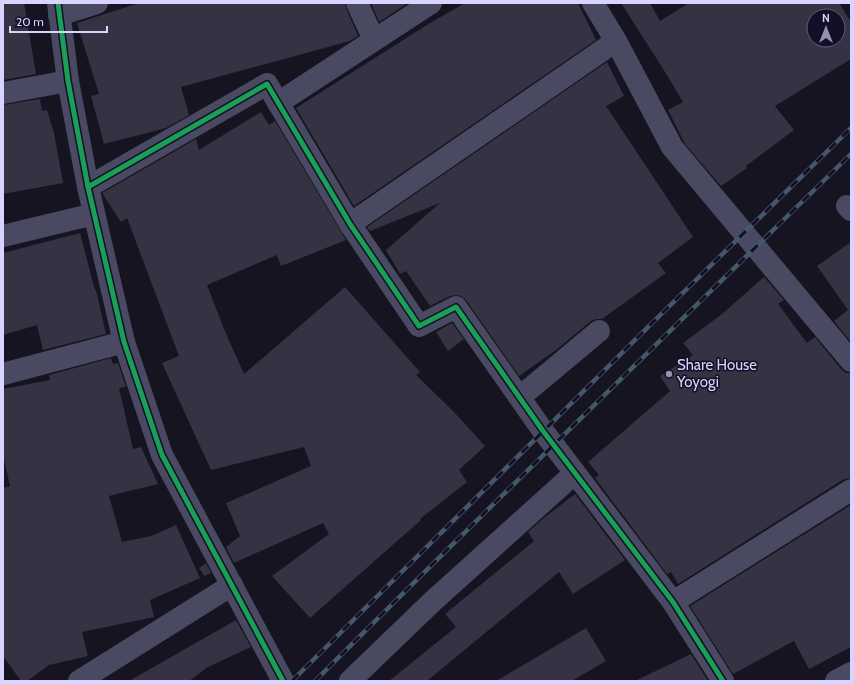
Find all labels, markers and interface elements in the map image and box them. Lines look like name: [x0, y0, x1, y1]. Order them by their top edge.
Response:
scale bar: [10, 8, 107, 34]
north arrow: [806, 8, 846, 48]
text: N: [822, 11, 830, 25]
text: 20 m: [16, 14, 44, 29]
place label: Share House Yoyogi: [676, 356, 757, 391]
marker: Share House Yoyogi: [664, 369, 674, 379]

